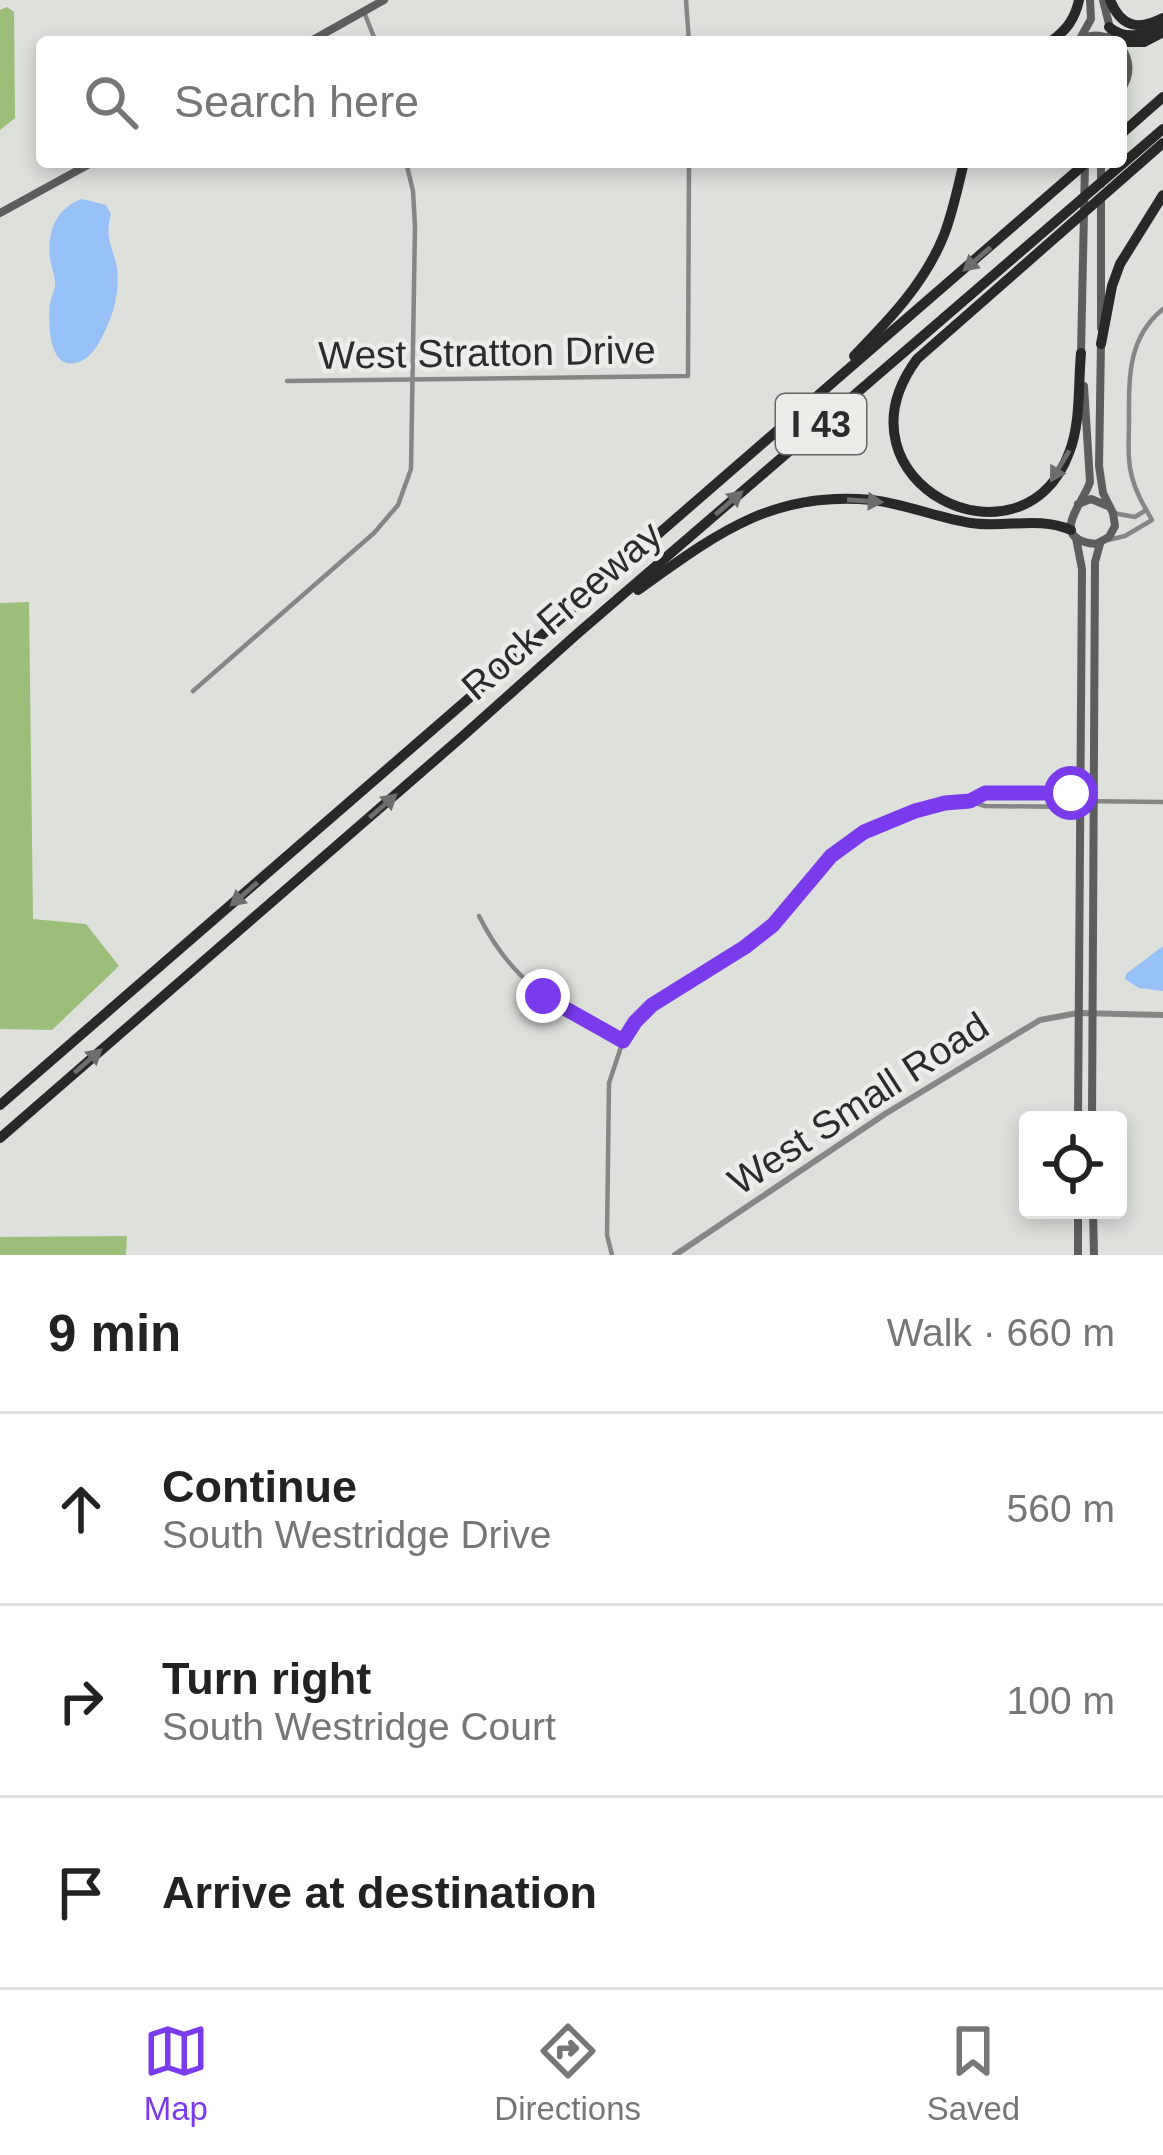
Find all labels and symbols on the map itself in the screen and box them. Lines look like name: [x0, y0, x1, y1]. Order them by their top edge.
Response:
one-way arrow: [962, 245, 992, 271]
street label: West Stratton Drive: [318, 328, 656, 377]
road number: I 43: [776, 394, 866, 454]
one-way arrow: [1051, 449, 1072, 483]
one-way arrow: [714, 490, 744, 517]
one-way arrow: [847, 492, 884, 511]
street label: Rock Freeway: [453, 512, 670, 708]
route start: [1044, 766, 1098, 820]
one-way arrow: [368, 793, 398, 819]
one-way arrow: [229, 880, 259, 907]
route end: [516, 969, 570, 1023]
street label: West Small Road: [721, 1004, 996, 1203]
one-way arrow: [73, 1049, 103, 1075]

